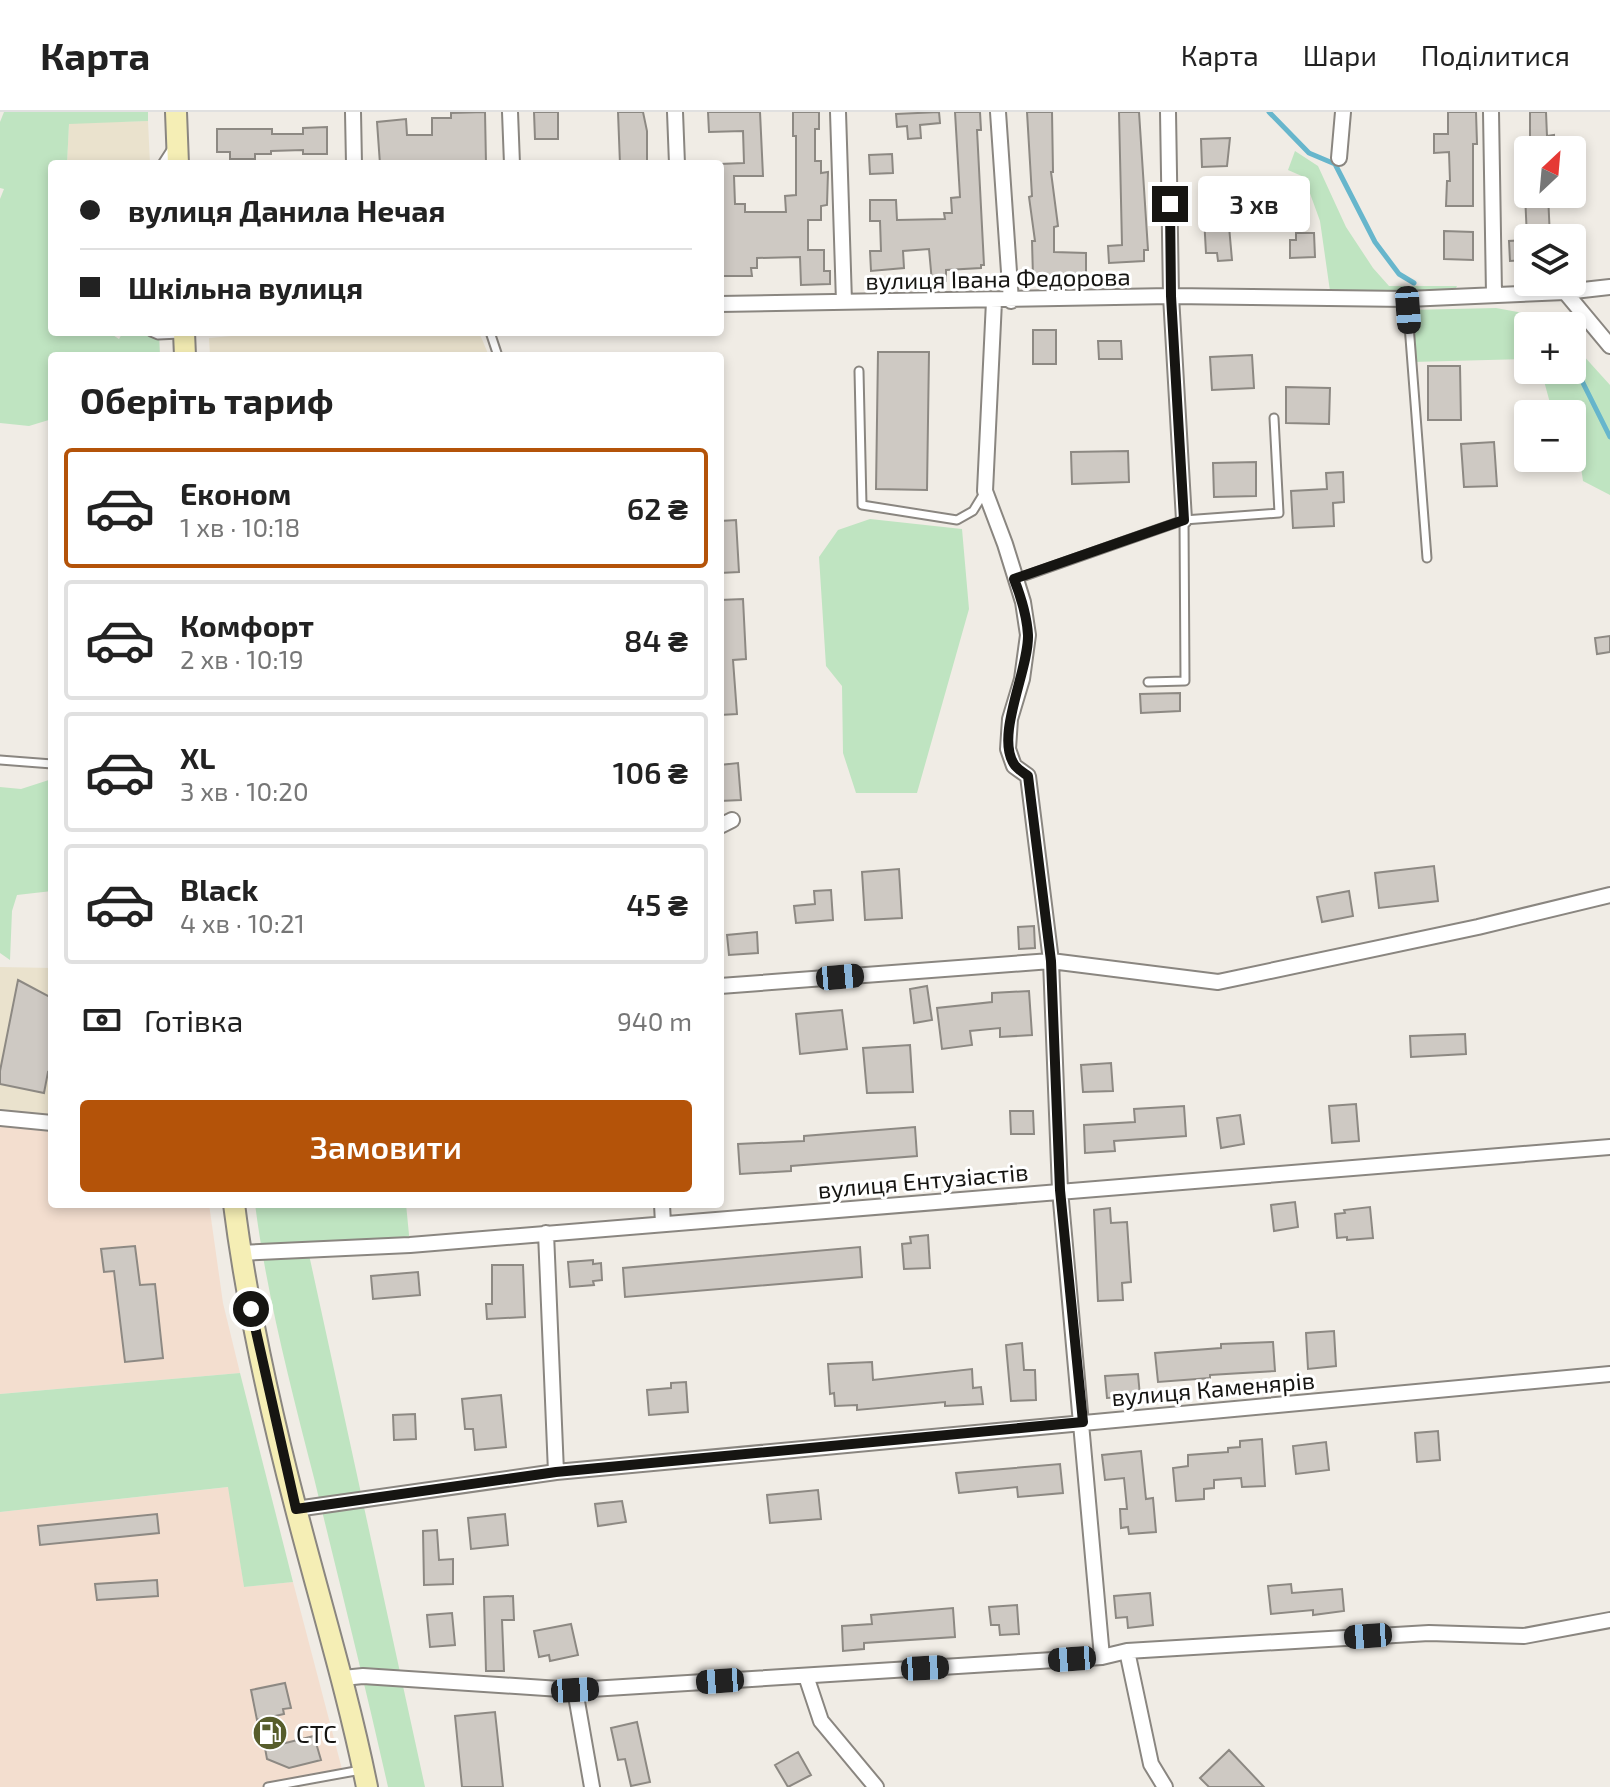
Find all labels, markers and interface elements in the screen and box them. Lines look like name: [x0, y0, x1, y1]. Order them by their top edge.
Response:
text: Карта: [40, 32, 150, 78]
text: Карта: [1181, 38, 1259, 72]
text: Шари: [1303, 38, 1377, 72]
text: Поділитися: [1421, 38, 1570, 72]
north arrow: [1514, 136, 1586, 208]
map controls: [1514, 136, 1586, 472]
callout: 3 хв: [1198, 176, 1310, 232]
route end: [1152, 186, 1188, 222]
text: 3 хв: [1229, 188, 1279, 219]
text: вулиця Данила Нечая: [128, 192, 445, 228]
button: layers: [1514, 224, 1586, 296]
street label: вулиця Івана Федорова: [865, 261, 1131, 296]
text: Шкільна вулиця: [128, 269, 363, 305]
car: [1394, 285, 1422, 335]
button: +: [1514, 312, 1586, 384]
text: Оберіть тариф: [80, 378, 334, 421]
button: −: [1514, 400, 1586, 472]
icon: car: [84, 472, 156, 544]
text: Економ: [180, 475, 291, 511]
text: 62 ₴: [627, 490, 688, 526]
text: 1 хв · 10:18: [180, 511, 300, 542]
icon: car: [84, 604, 156, 676]
text: Комфорт: [180, 607, 314, 643]
text: 84 ₴: [624, 622, 688, 658]
text: 2 хв · 10:19: [180, 643, 304, 674]
icon: car: [84, 736, 156, 808]
text: XL: [180, 739, 215, 775]
text: 106 ₴: [613, 754, 688, 790]
text: 3 хв · 10:20: [180, 775, 309, 806]
icon: car: [84, 868, 156, 940]
text: Black: [180, 871, 258, 907]
text: 45 ₴: [626, 886, 688, 922]
text: 4 хв · 10:21: [180, 907, 305, 938]
car: [815, 963, 865, 991]
icon: cash: [80, 998, 124, 1042]
text: Готівка: [144, 1002, 243, 1038]
text: 940 m: [617, 1005, 692, 1036]
button: Замовити: [80, 1100, 692, 1192]
street label: вулиця Ентузіастів: [816, 1156, 1030, 1205]
route start: [233, 1291, 269, 1327]
street label: вулиця Каменярів: [1110, 1365, 1316, 1412]
car: [1343, 1622, 1393, 1650]
car: [1047, 1645, 1097, 1673]
car: [900, 1655, 950, 1681]
car: [695, 1667, 745, 1695]
car: [550, 1677, 600, 1703]
fuel station icon: СТС: [251, 1714, 289, 1752]
place label: СТС: [296, 1719, 337, 1748]

